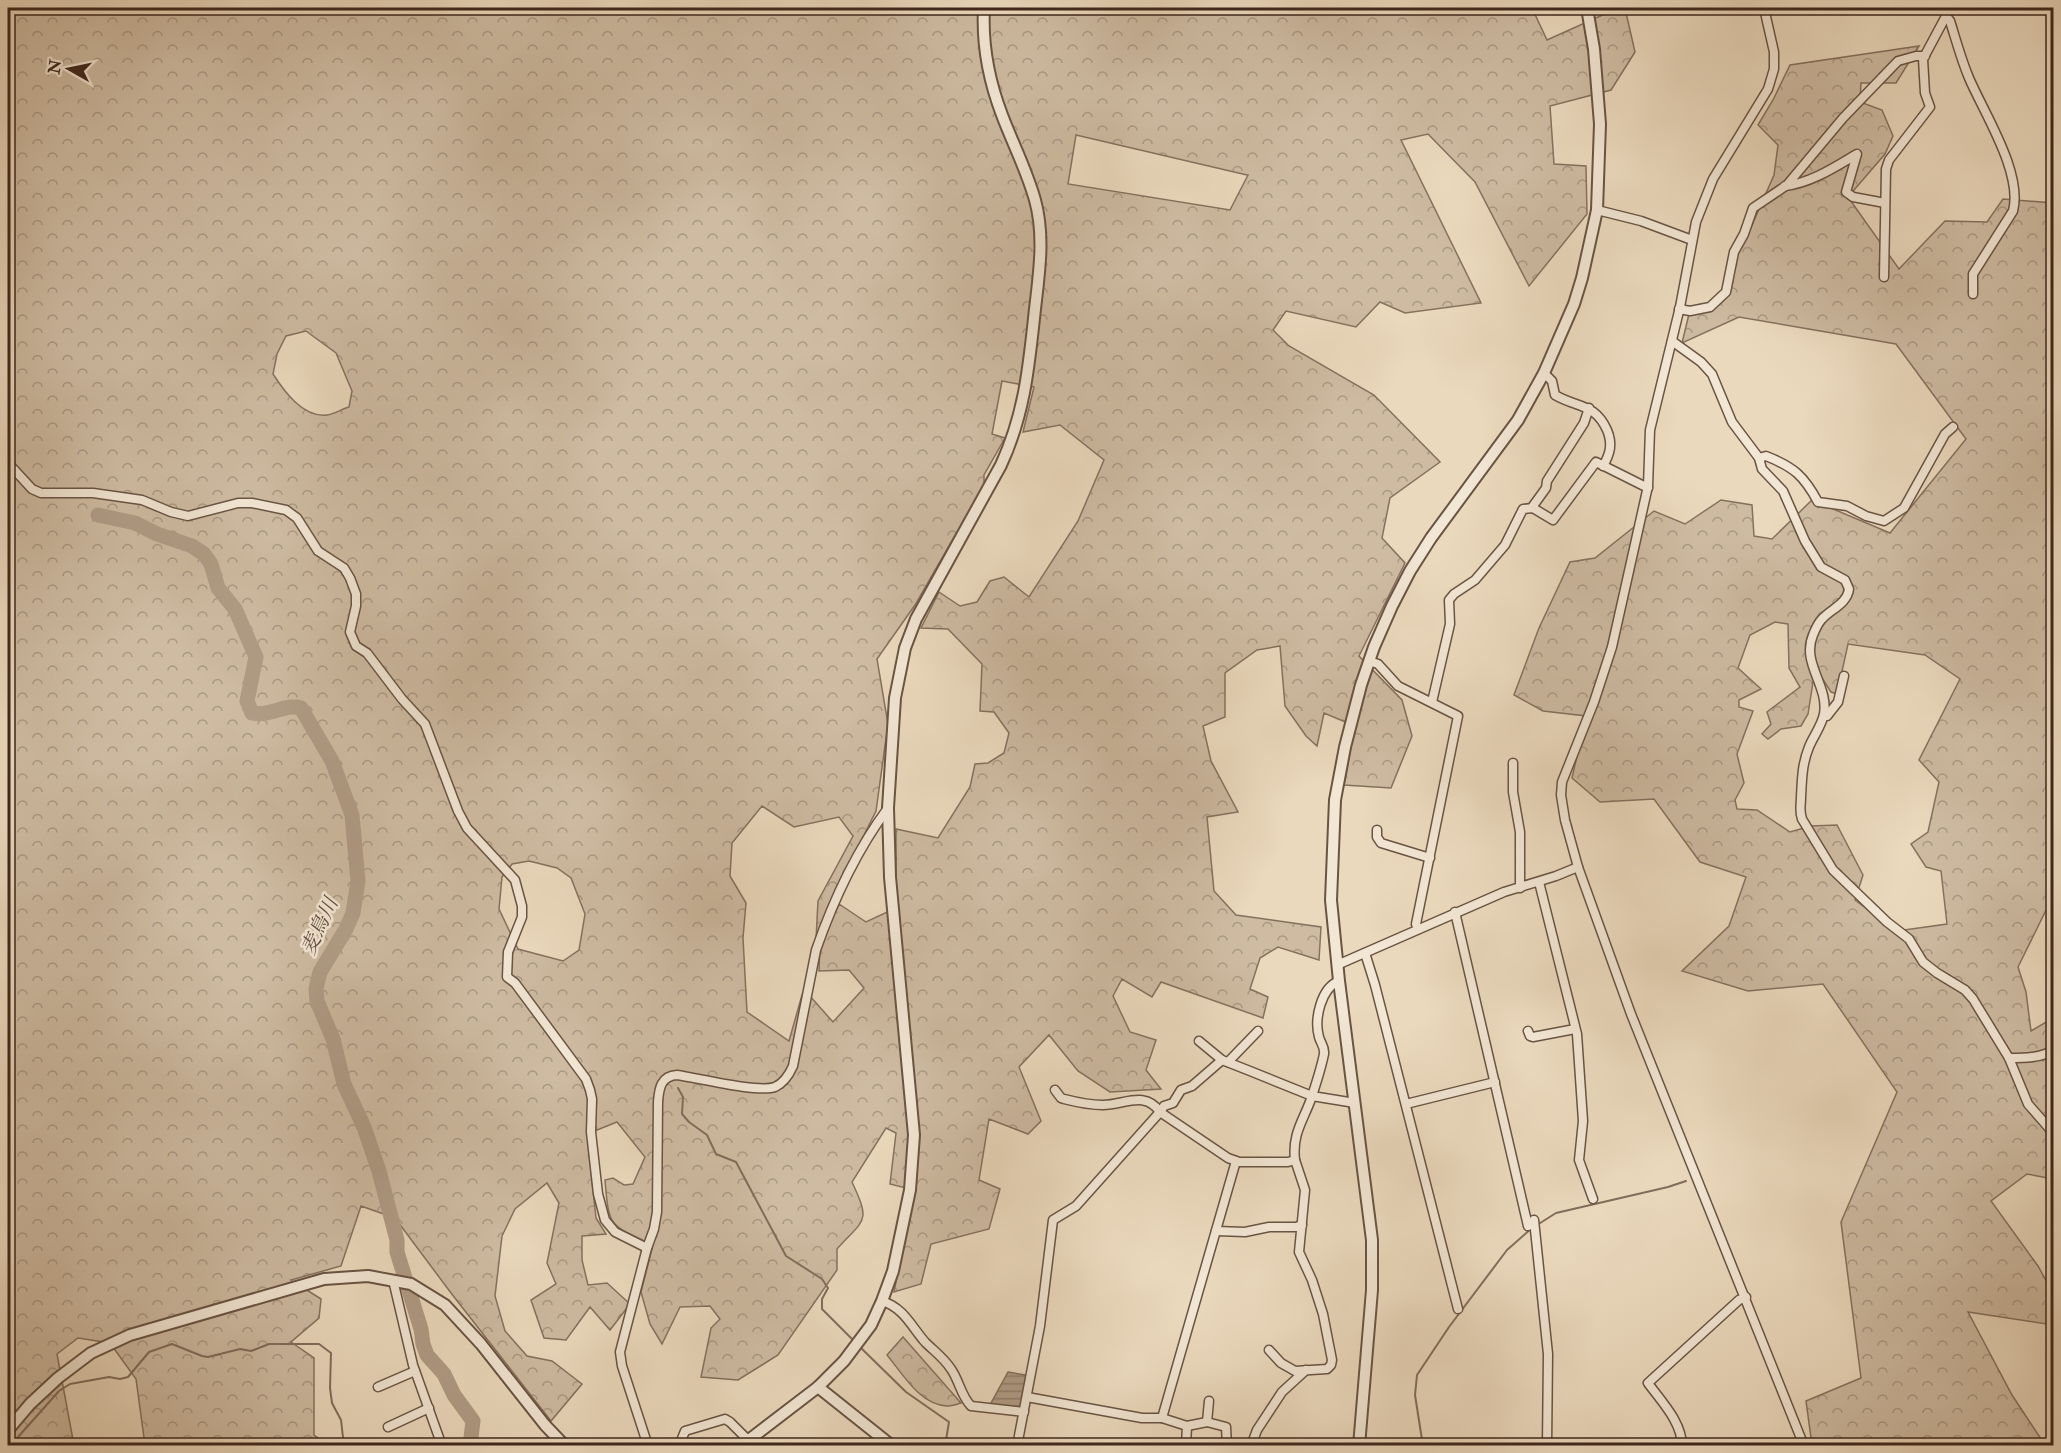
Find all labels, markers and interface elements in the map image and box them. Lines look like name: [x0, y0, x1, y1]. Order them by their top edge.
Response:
north arrow: [39, 39, 99, 99]
text: N: [44, 58, 66, 76]
water label: 麦鳥川: [295, 892, 344, 959]

